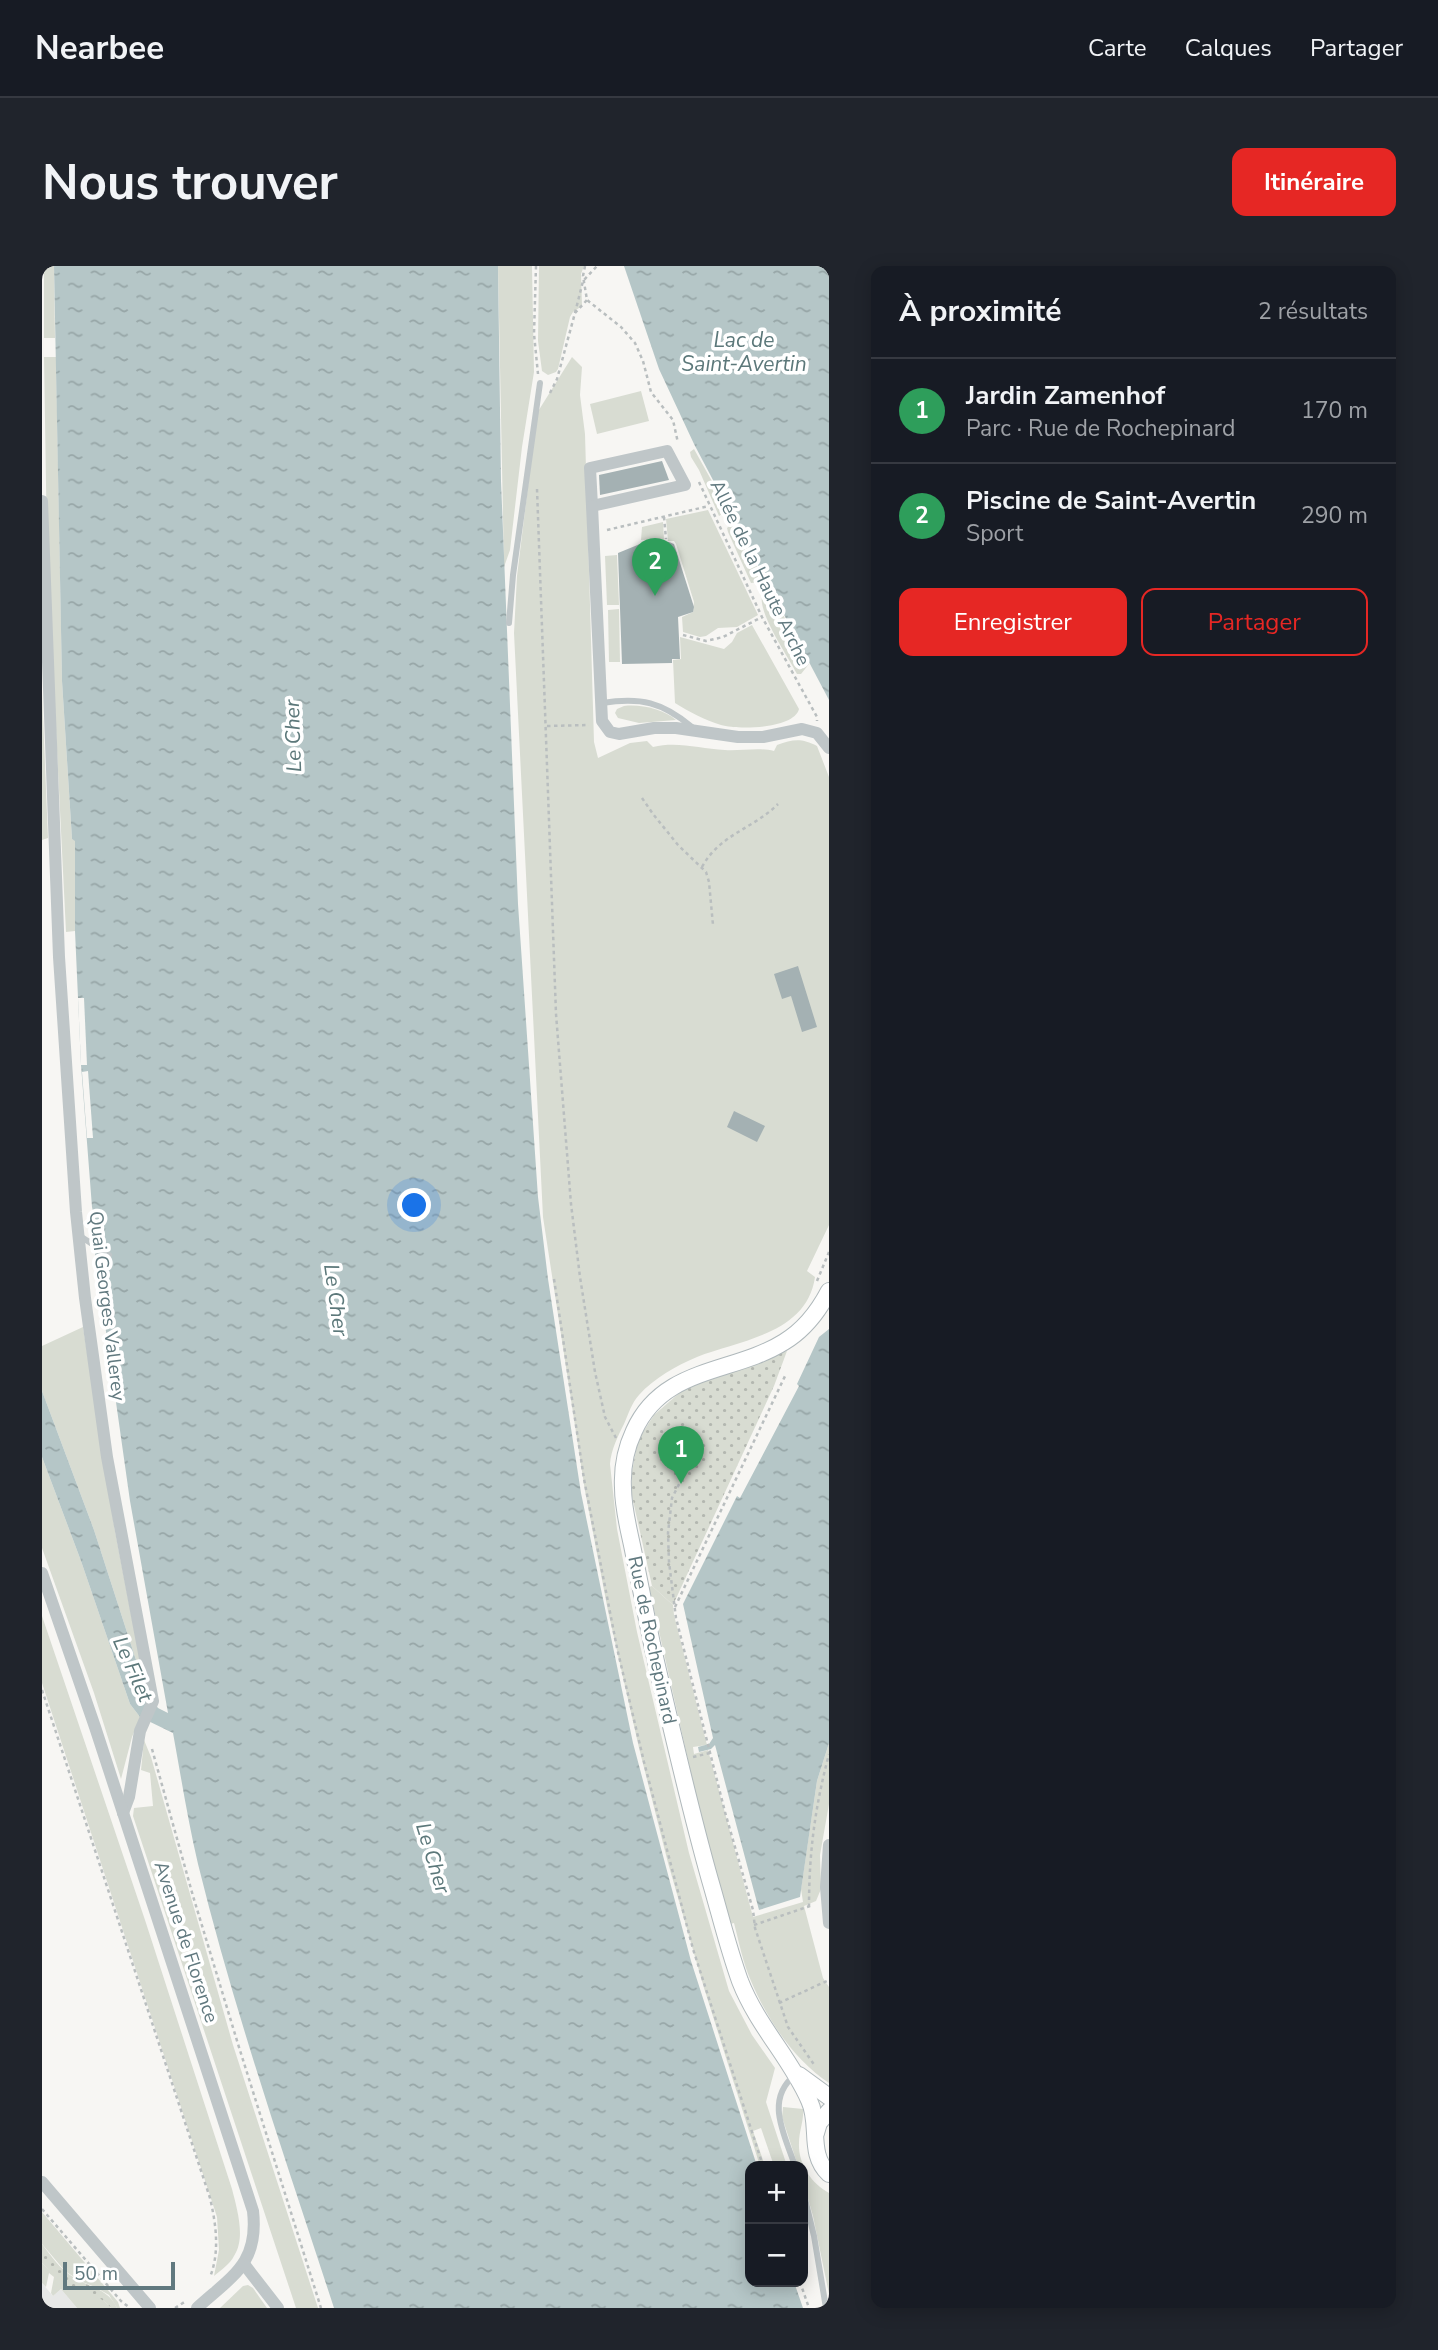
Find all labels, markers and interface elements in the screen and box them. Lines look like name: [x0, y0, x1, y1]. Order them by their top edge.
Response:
text: Nearbee: [35, 26, 164, 71]
text: Carte: [1088, 32, 1147, 64]
text: Calques: [1185, 32, 1272, 64]
text: Partager: [1310, 32, 1403, 64]
button: Itinéraire: [1232, 148, 1396, 216]
text: Nous trouver: [42, 149, 338, 216]
text: À proximité: [899, 291, 1061, 332]
text: 2 résultats: [1258, 296, 1368, 327]
water label: Lac de Saint-Avertin: [681, 326, 807, 378]
text: Jardin Zamenhof: [966, 378, 1165, 413]
text: 1: [915, 395, 929, 426]
text: 170 m: [1301, 395, 1368, 426]
text: Parc · Rue de Rochepinard: [966, 413, 1235, 444]
street label: Allée de la Haute Arche: [704, 476, 816, 670]
text: Piscine de Saint-Avertin: [966, 483, 1256, 518]
text: 2: [915, 500, 929, 531]
text: 290 m: [1301, 500, 1368, 531]
text: Sport: [966, 518, 1023, 549]
pin: 2: [632, 538, 678, 596]
button: Enregistrer: [899, 588, 1127, 656]
button: Partager: [1141, 588, 1368, 656]
water label: Le Cher: [278, 699, 308, 773]
your location: [397, 1188, 431, 1222]
street label: Quai Georges Vallerey: [82, 1210, 132, 1402]
water label: Le Cher: [317, 1262, 355, 1338]
pin: 1: [658, 1426, 704, 1484]
street label: Rue de Rochepinard: [621, 1554, 683, 1726]
water label: Le Filet: [106, 1632, 160, 1707]
water label: Le Cher: [409, 1819, 457, 1897]
street label: Avenue de Florence: [148, 1858, 224, 2026]
map controls: [745, 2161, 808, 2287]
button: +: [745, 2161, 808, 2224]
button: −: [745, 2224, 808, 2287]
scale bar: [63, 2259, 175, 2291]
text: 50 m: [74, 2261, 118, 2287]

